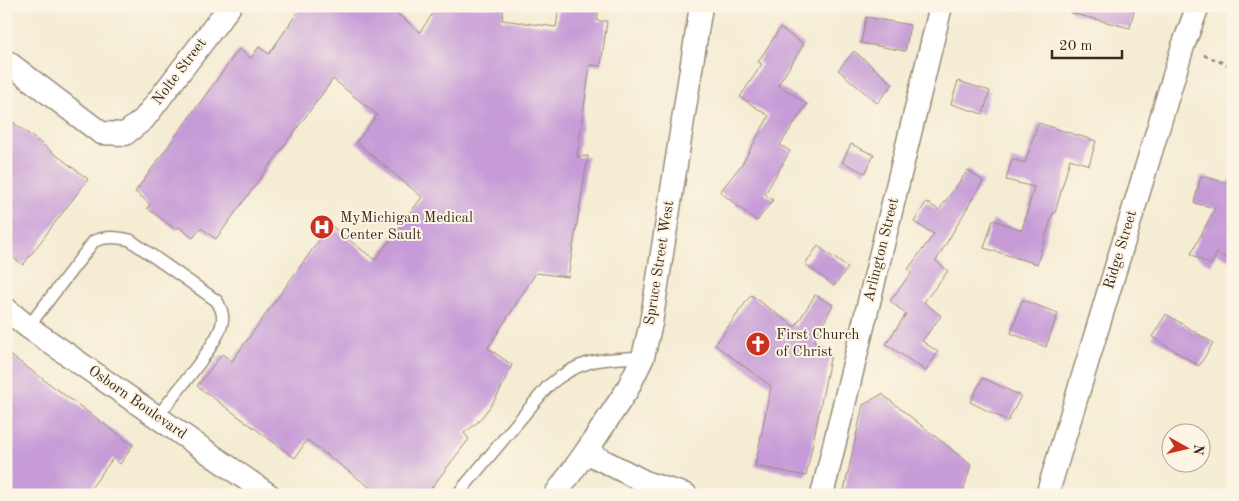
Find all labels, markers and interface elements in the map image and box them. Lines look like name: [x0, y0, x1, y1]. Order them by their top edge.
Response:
scale bar: [1052, 28, 1122, 60]
street label: Nolte Street: [150, 36, 210, 108]
text: 20 m: [1059, 39, 1093, 54]
street label: Arlington Street: [862, 196, 902, 304]
street label: Spruce Street West: [643, 200, 677, 326]
street label: Ridge Street: [1102, 209, 1140, 291]
place label: MyMichigan Medical Center Sault: [340, 211, 473, 243]
hospital icon: MyMichigan Medical Center Sault: [309, 214, 335, 240]
place label: First Church of Christ: [776, 328, 859, 360]
church icon: First Church of Christ: [745, 331, 771, 357]
street label: Osborn Boulevard: [85, 364, 189, 443]
north arrow: [1162, 424, 1212, 474]
text: N: [1190, 443, 1206, 456]

